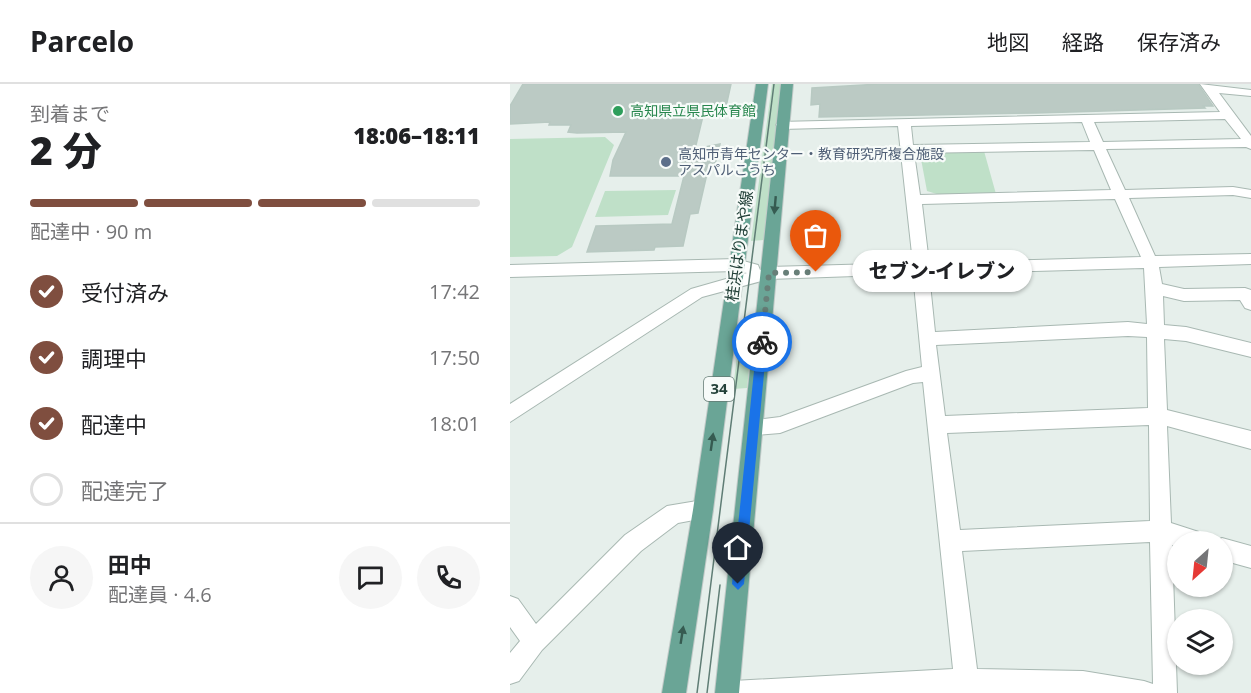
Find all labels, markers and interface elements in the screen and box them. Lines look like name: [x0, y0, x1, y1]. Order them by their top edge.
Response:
text: Parcelo: [30, 22, 134, 60]
text: 地図: [987, 28, 1029, 56]
text: 経路: [1062, 28, 1104, 56]
text: 保存済み: [1137, 28, 1221, 56]
text: 到着まで: [30, 100, 110, 127]
place label: 高知県立県民体育館: [630, 101, 756, 120]
marker: 高知県立県民体育館: [611, 104, 625, 118]
text: 18:06–18:11: [353, 120, 480, 150]
text: 2 分: [30, 123, 102, 176]
place label: 高知市青年センター・教育研究所複合施設 アスパルこうち: [678, 144, 944, 179]
marker: 高知市青年センター・教育研究所複合施設 アスパルこうち: [659, 155, 673, 169]
street label: 桂浜はりまや線: [720, 189, 758, 303]
one-way arrow: [770, 195, 780, 214]
pin: [790, 210, 841, 272]
text: 配達中 · 90 m: [30, 218, 152, 245]
icon: bag: [799, 219, 832, 252]
callout: セブン-イレブン: [852, 251, 1032, 293]
text: セブン-イレブン: [869, 257, 1015, 284]
icon: check: [30, 275, 63, 308]
text: 受付済み: [81, 277, 169, 307]
text: 17:42: [429, 278, 480, 305]
courier: [732, 312, 792, 372]
icon: bike: [746, 326, 779, 359]
icon: check: [30, 341, 63, 374]
text: 調理中: [81, 343, 147, 373]
text: 17:50: [429, 344, 480, 371]
road number: 34: [704, 377, 734, 401]
icon: check: [30, 407, 63, 440]
text: 配達中: [81, 409, 147, 439]
text: 18:01: [429, 410, 480, 437]
one-way arrow: [708, 433, 717, 452]
text: 配達完了: [81, 475, 169, 505]
pin: [712, 522, 763, 584]
icon: home: [721, 531, 754, 564]
north arrow: [1167, 531, 1233, 597]
map controls: [1167, 531, 1233, 675]
button: person: [30, 546, 93, 609]
button: chat: [339, 546, 402, 609]
button: phone: [417, 546, 480, 609]
text: 田中: [108, 549, 152, 579]
text: 配達員 · 4.6: [108, 581, 212, 608]
button: layers: [1167, 609, 1233, 675]
one-way arrow: [678, 625, 687, 644]

